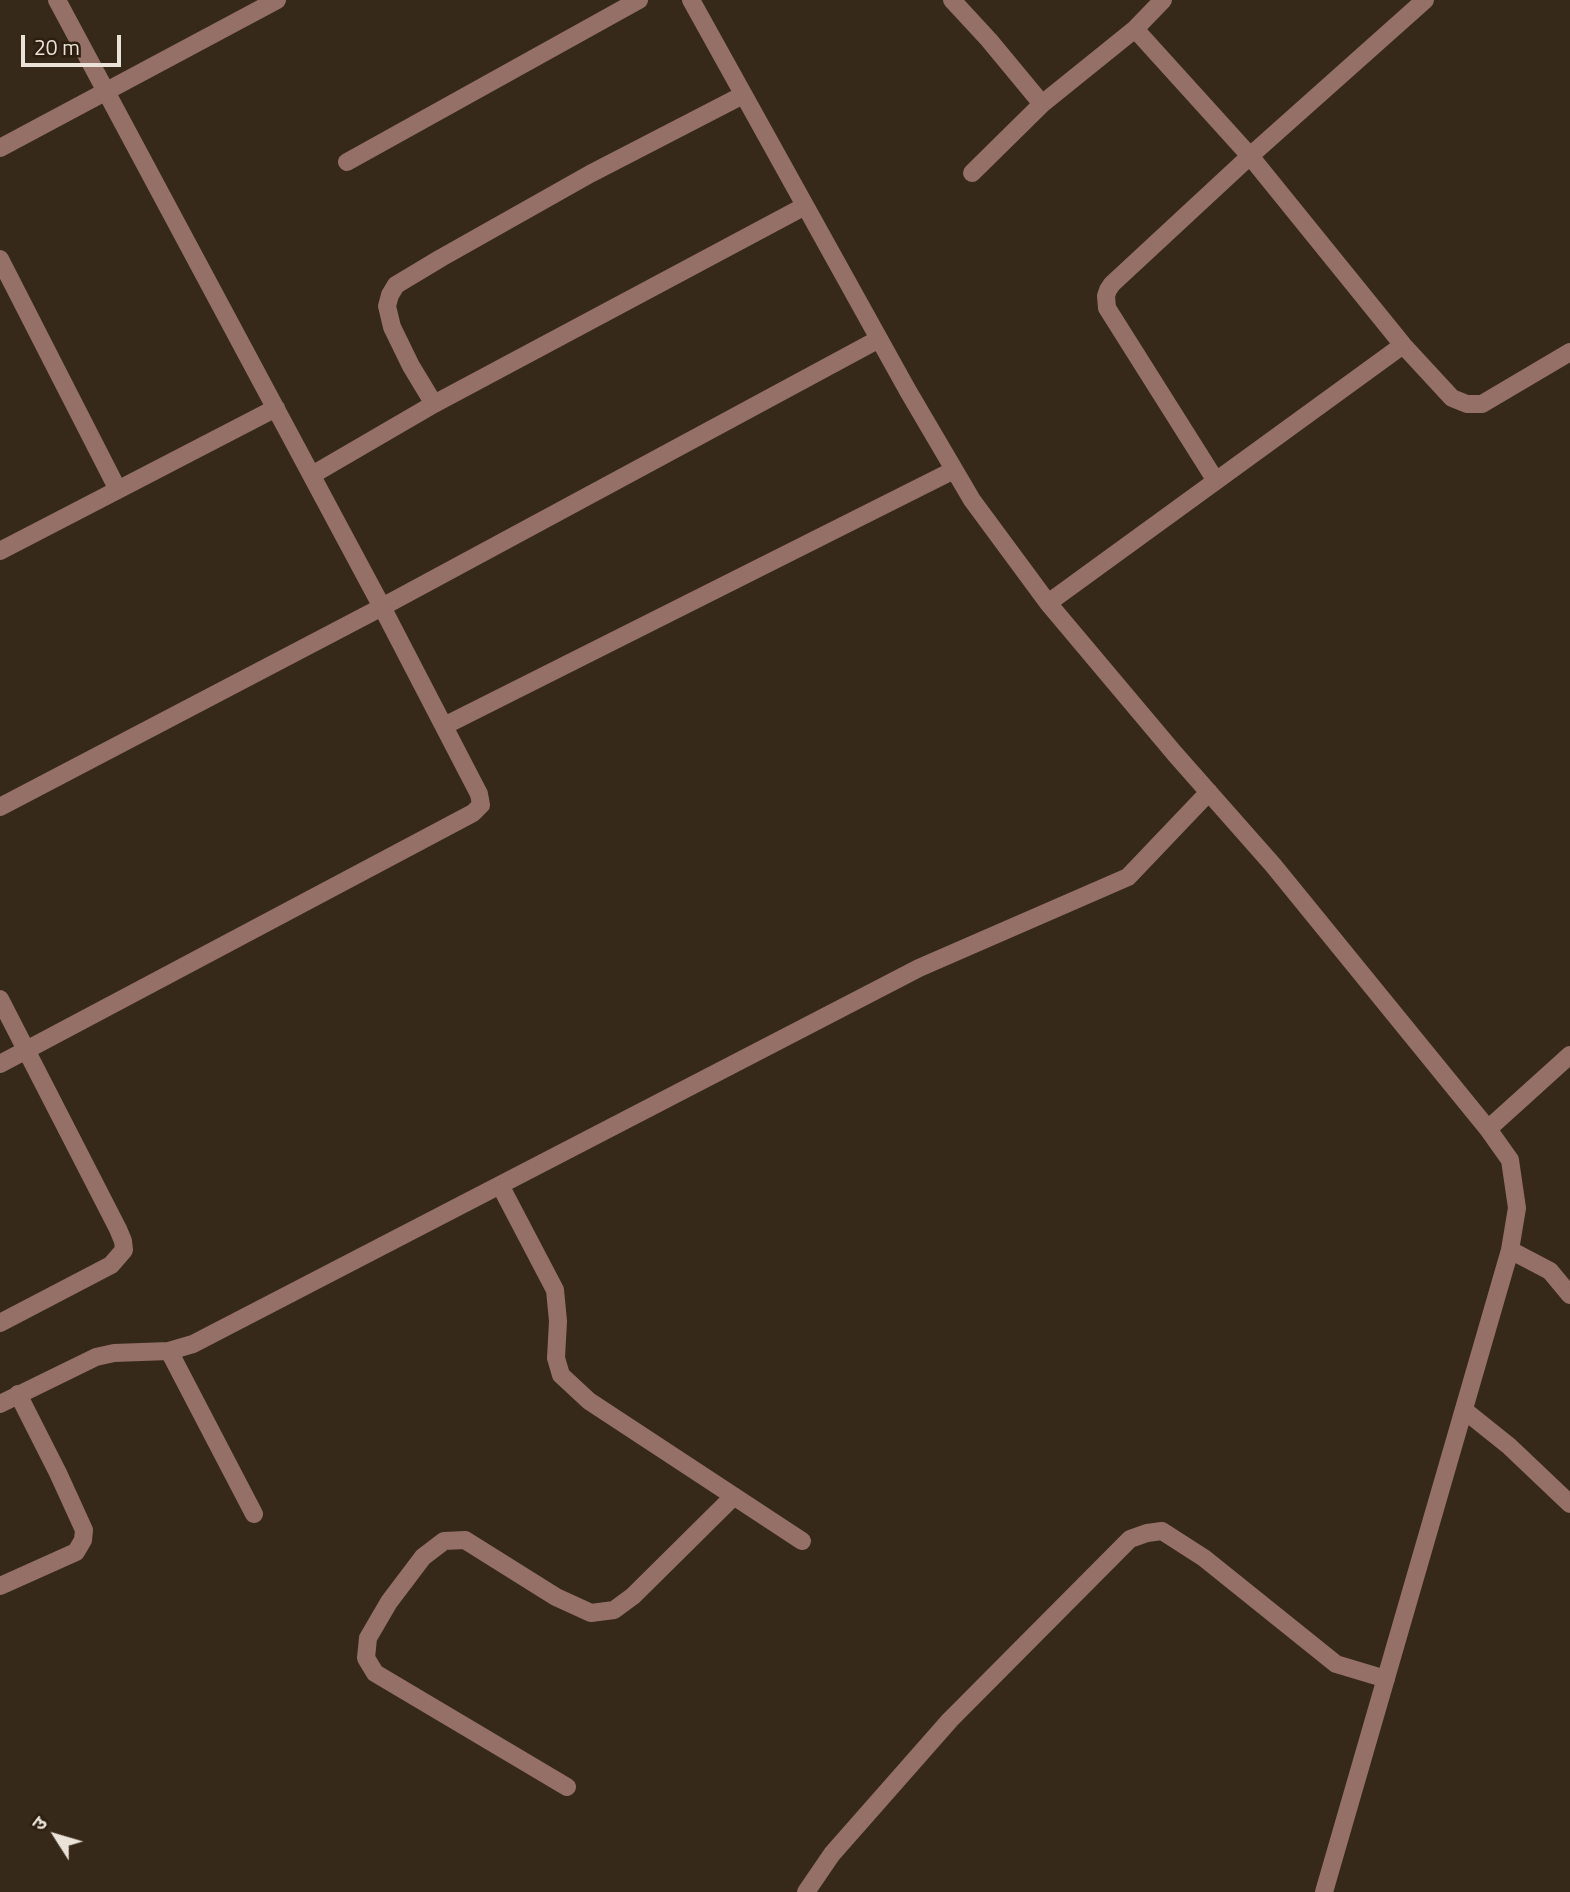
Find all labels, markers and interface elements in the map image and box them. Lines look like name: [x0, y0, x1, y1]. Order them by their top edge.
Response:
scale bar: [24, 21, 124, 65]
text: 20 m: [34, 31, 80, 63]
north arrow: [21, 1801, 91, 1871]
text: उ: [24, 1810, 54, 1836]

